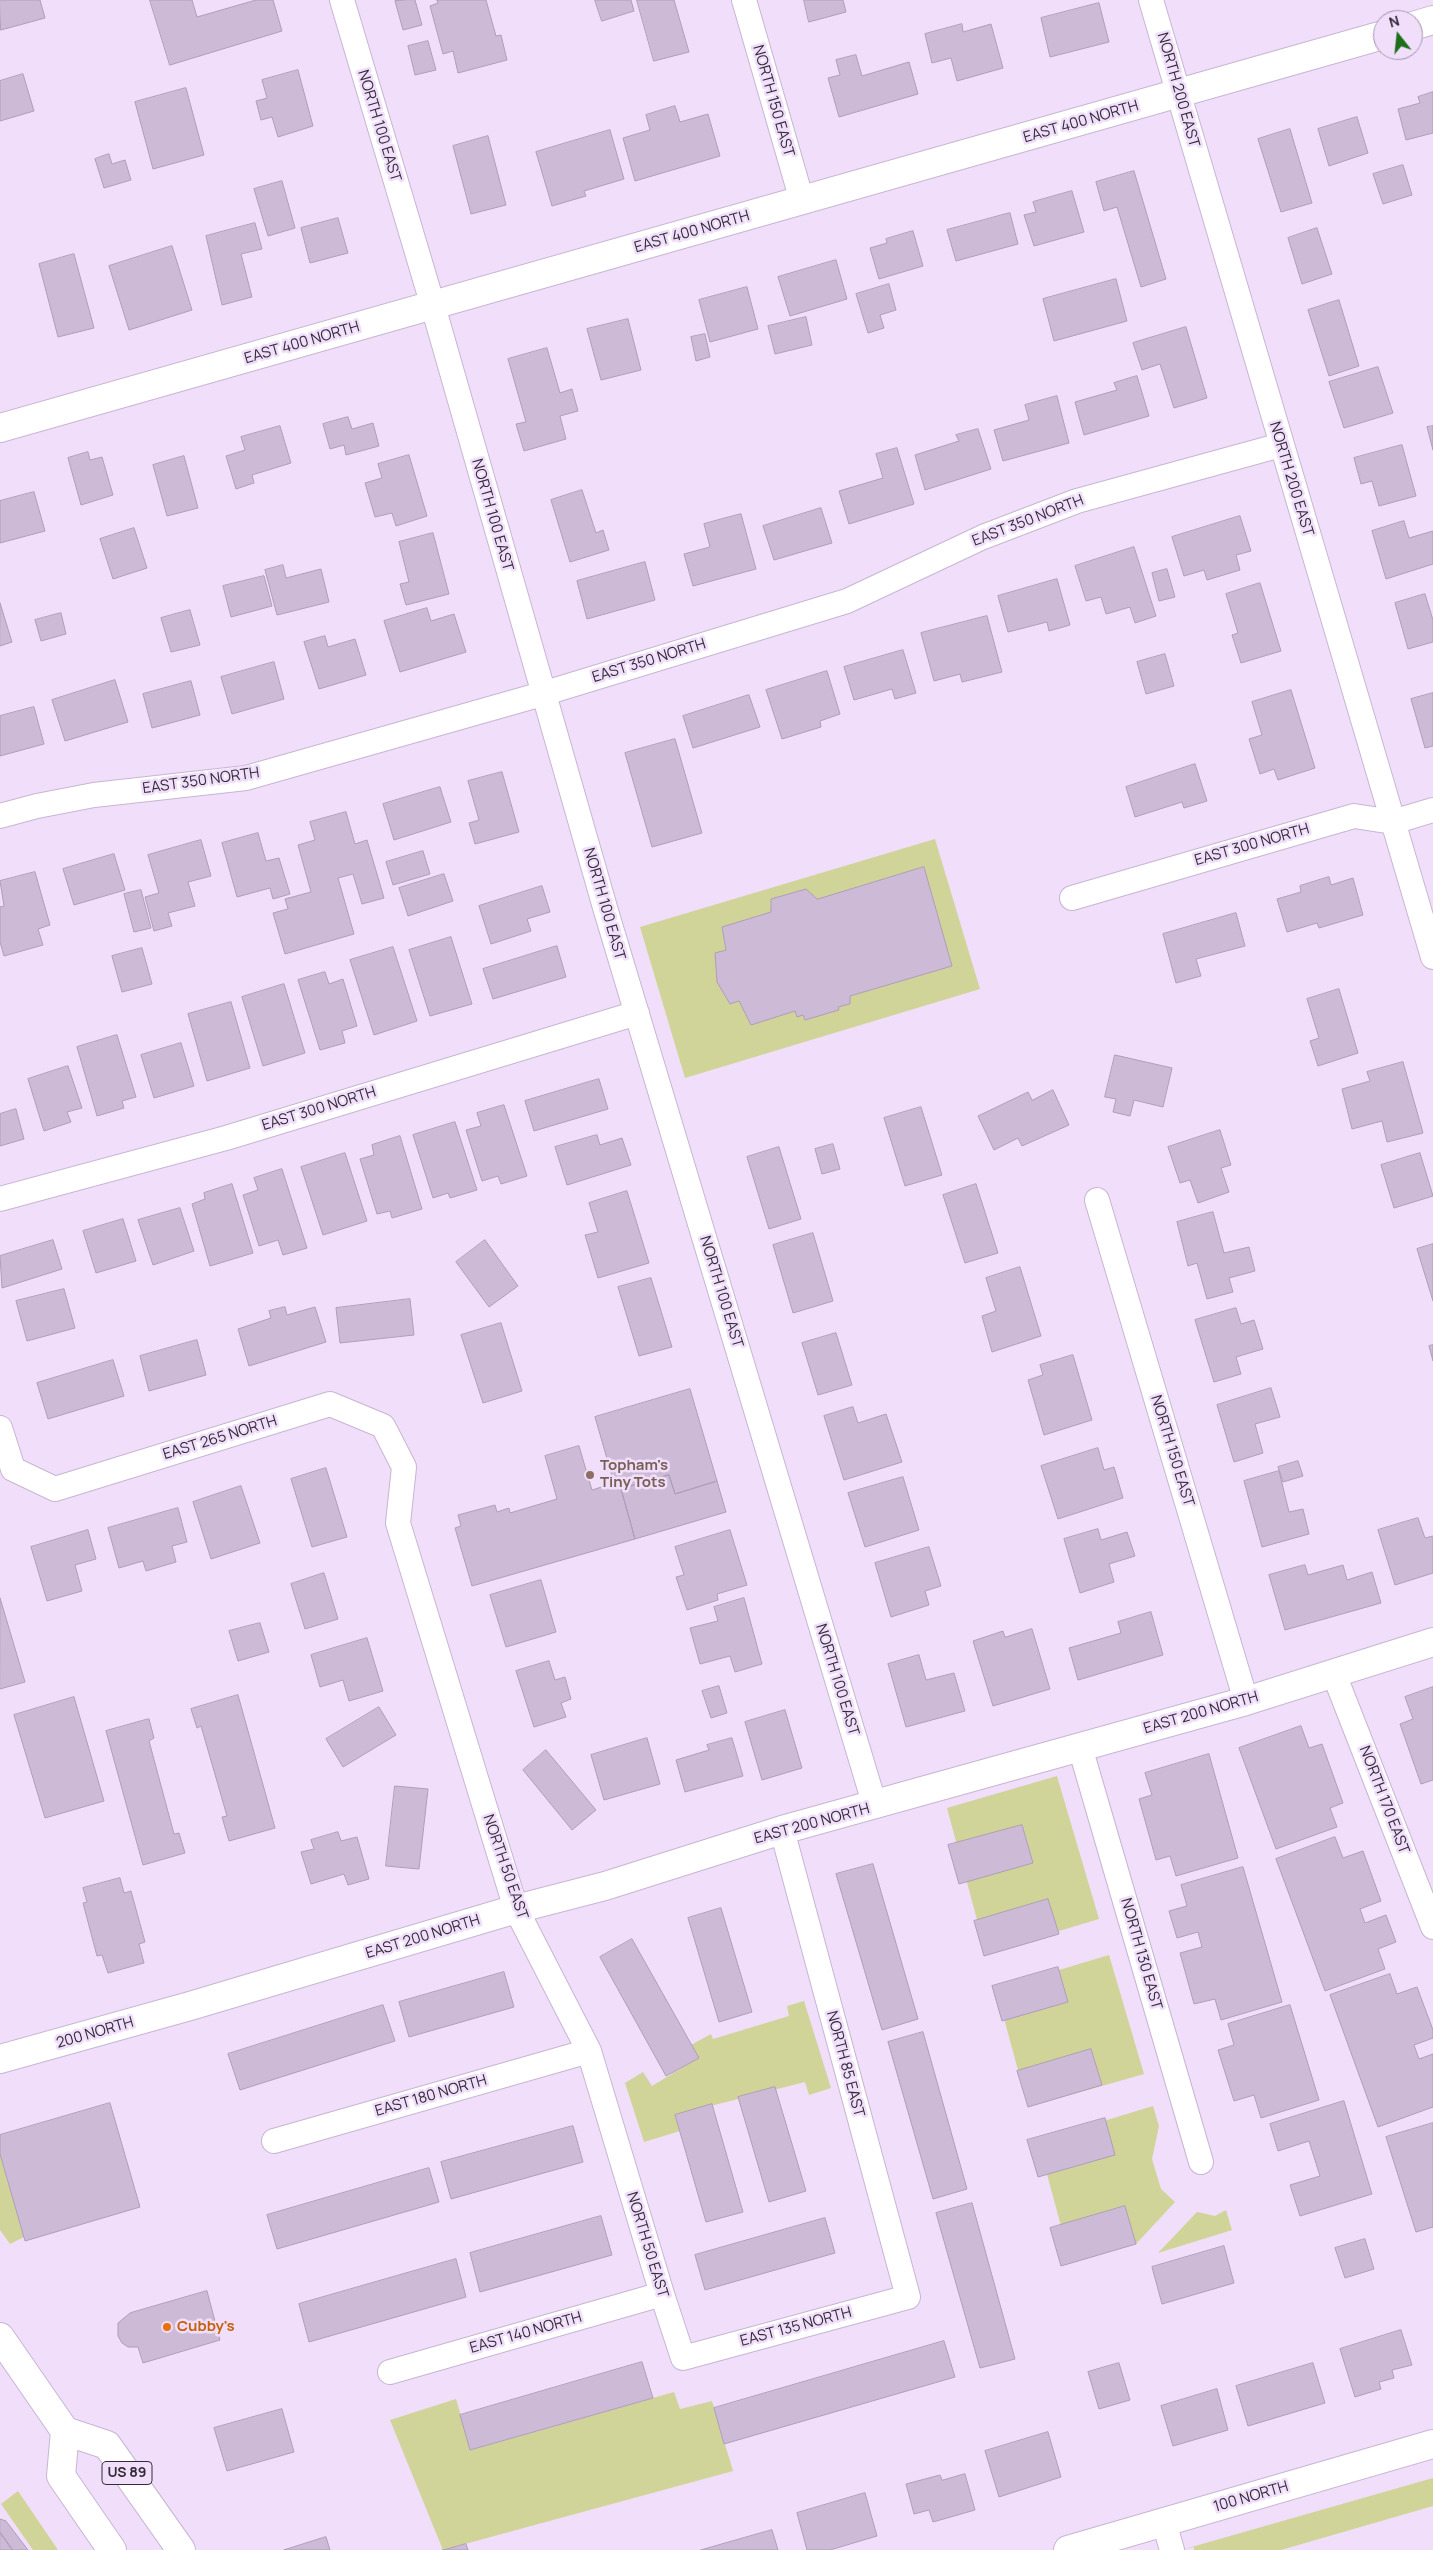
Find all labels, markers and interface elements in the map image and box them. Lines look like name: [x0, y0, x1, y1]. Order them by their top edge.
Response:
north arrow: [1373, 10, 1423, 60]
text: N: [1387, 11, 1401, 32]
street label: NORTH 200 EAST: [1153, 31, 1203, 149]
street label: NORTH 150 EAST: [748, 43, 798, 159]
street label: NORTH 100 EAST: [353, 68, 405, 184]
street label: EAST 400 NORTH: [1021, 97, 1141, 147]
street label: EAST 400 NORTH: [632, 207, 752, 257]
street label: EAST 400 NORTH: [242, 318, 362, 368]
street label: NORTH 200 EAST: [1265, 420, 1317, 538]
street label: NORTH 100 EAST: [467, 457, 517, 573]
street label: EAST 350 NORTH: [970, 491, 1086, 551]
street label: EAST 350 NORTH: [590, 635, 708, 687]
street label: EAST 350 NORTH: [141, 764, 261, 798]
street label: EAST 300 NORTH: [1193, 820, 1311, 870]
street label: NORTH 100 EAST: [579, 846, 629, 962]
street label: EAST 300 NORTH: [260, 1083, 378, 1135]
street label: NORTH 100 EAST: [695, 1234, 747, 1350]
street label: NORTH 150 EAST: [1147, 1393, 1197, 1509]
street label: EAST 265 NORTH: [161, 1412, 279, 1464]
place label: Topham's Tiny Tots: [600, 1457, 668, 1492]
marker: Topham's Tiny Tots: [584, 1469, 596, 1481]
street label: NORTH 100 EAST: [811, 1622, 863, 1738]
street label: EAST 200 NORTH: [1142, 1688, 1260, 1738]
street label: NORTH 170 EAST: [1355, 1743, 1413, 1857]
street label: EAST 200 NORTH: [752, 1800, 872, 1848]
street label: NORTH 50 EAST: [479, 1812, 531, 1922]
street label: NORTH 130 EAST: [1116, 1896, 1166, 2012]
street label: EAST 200 NORTH: [364, 1911, 482, 1963]
street label: NORTH 85 EAST: [822, 2009, 868, 2119]
street label: 200 NORTH: [54, 2013, 136, 2053]
street label: EAST 180 NORTH: [373, 2071, 489, 2121]
street label: NORTH 50 EAST: [622, 2190, 672, 2300]
street label: EAST 135 NORTH: [738, 2303, 854, 2351]
street label: EAST 140 NORTH: [468, 2308, 584, 2358]
place label: Cubby's: [177, 2318, 235, 2336]
marker: Cubby's: [161, 2321, 173, 2333]
road number: US 89: [102, 2462, 152, 2484]
street label: 100 NORTH: [1212, 2478, 1290, 2516]

